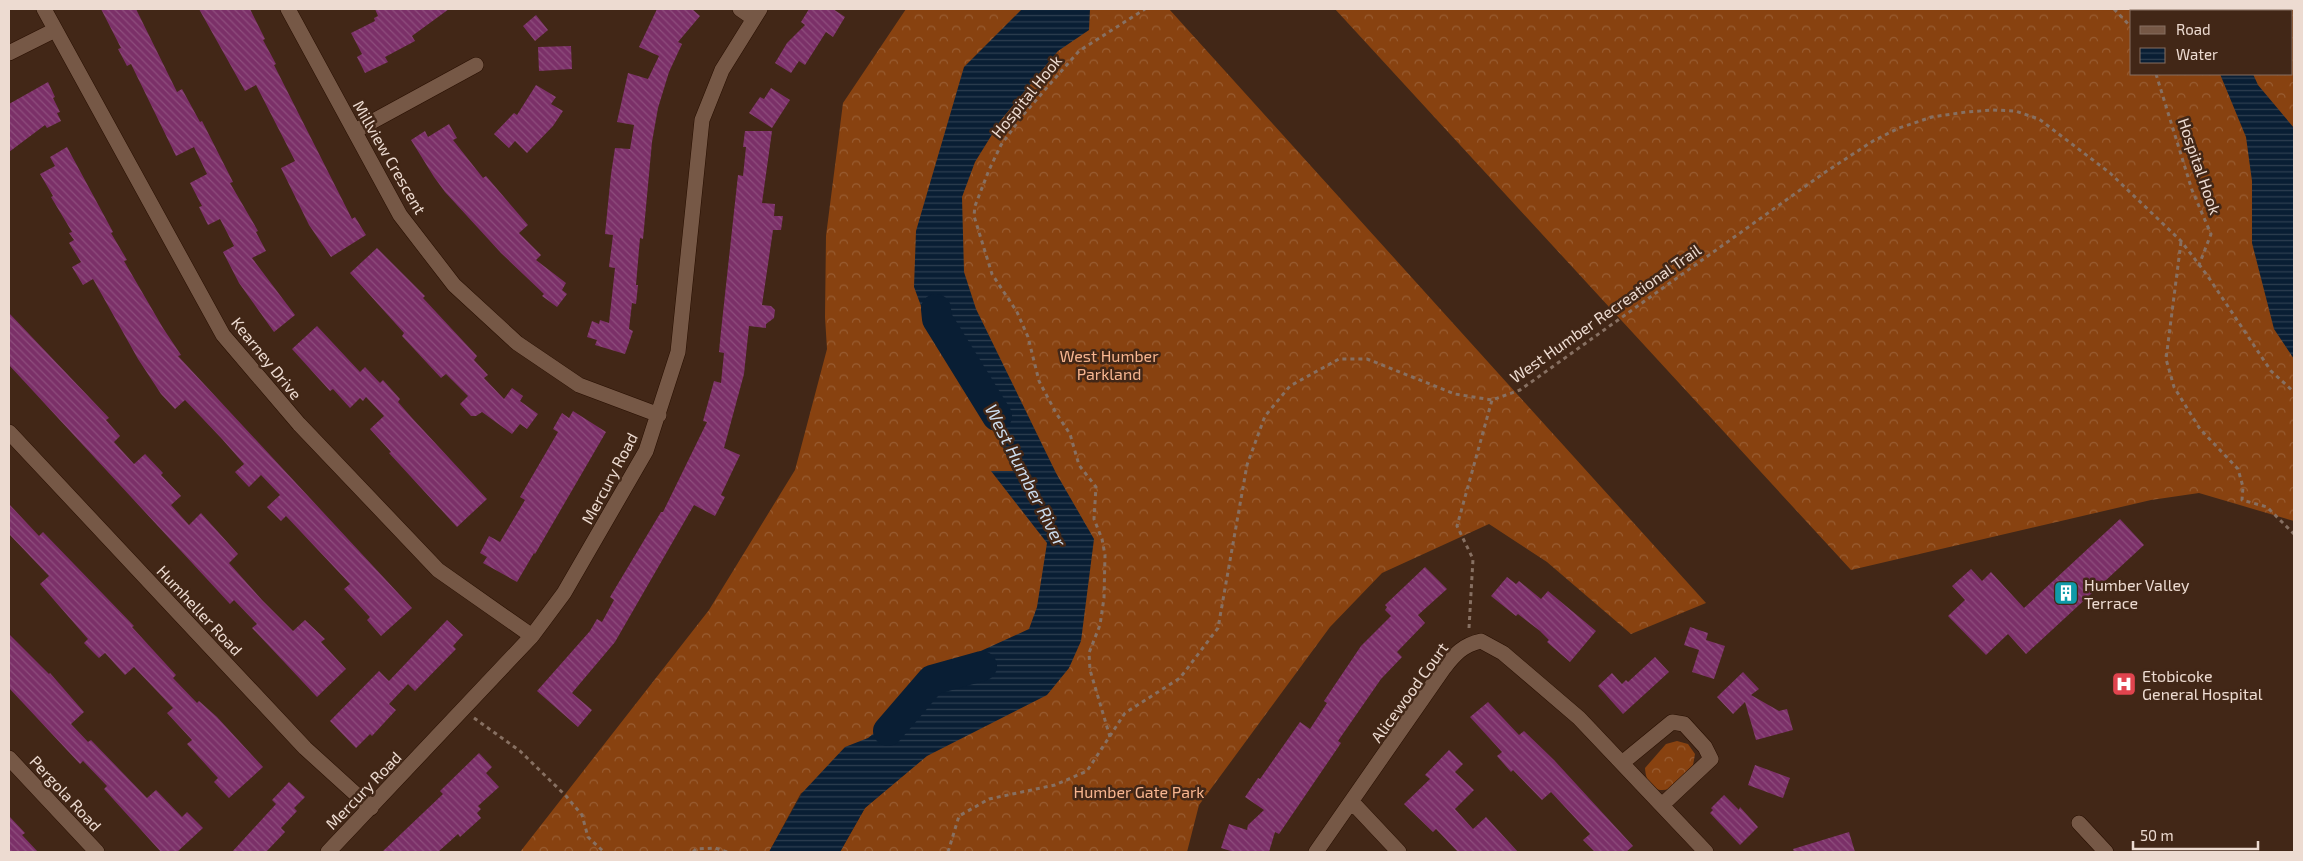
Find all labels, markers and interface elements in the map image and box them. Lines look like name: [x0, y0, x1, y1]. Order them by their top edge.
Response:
legend: [2130, 10, 2293, 75]
text: Road: [2176, 20, 2211, 38]
text: Water: [2176, 45, 2218, 63]
street label: Hospital Hook: [987, 51, 1065, 141]
street label: Millview Crescent: [350, 97, 430, 217]
street label: Hospital Hook: [2175, 115, 2225, 217]
street label: West Humber Recreational Trail: [1506, 239, 1704, 386]
street label: Kearney Drive: [228, 313, 306, 403]
park label: West Humber Parkland: [1059, 346, 1159, 383]
water label: West Humber River: [981, 400, 1072, 551]
street label: Mercury Road: [577, 429, 641, 527]
street label: Humheller Road: [153, 561, 247, 659]
place label: Humber Valley Terrace: [2084, 575, 2190, 612]
building icon: Humber Valley Terrace: [2053, 580, 2079, 606]
street label: Alicewood Court: [1366, 638, 1452, 746]
place label: Etobicoke General Hospital: [2142, 666, 2263, 703]
hospital icon: Etobicoke General Hospital: [2111, 671, 2137, 697]
street label: Mercury Road: [321, 747, 405, 833]
street label: Pergola Road: [26, 751, 106, 835]
park label: Humber Gate Park: [1074, 782, 1205, 801]
scale bar: [2133, 818, 2258, 850]
text: 50 m: [2140, 826, 2174, 844]

